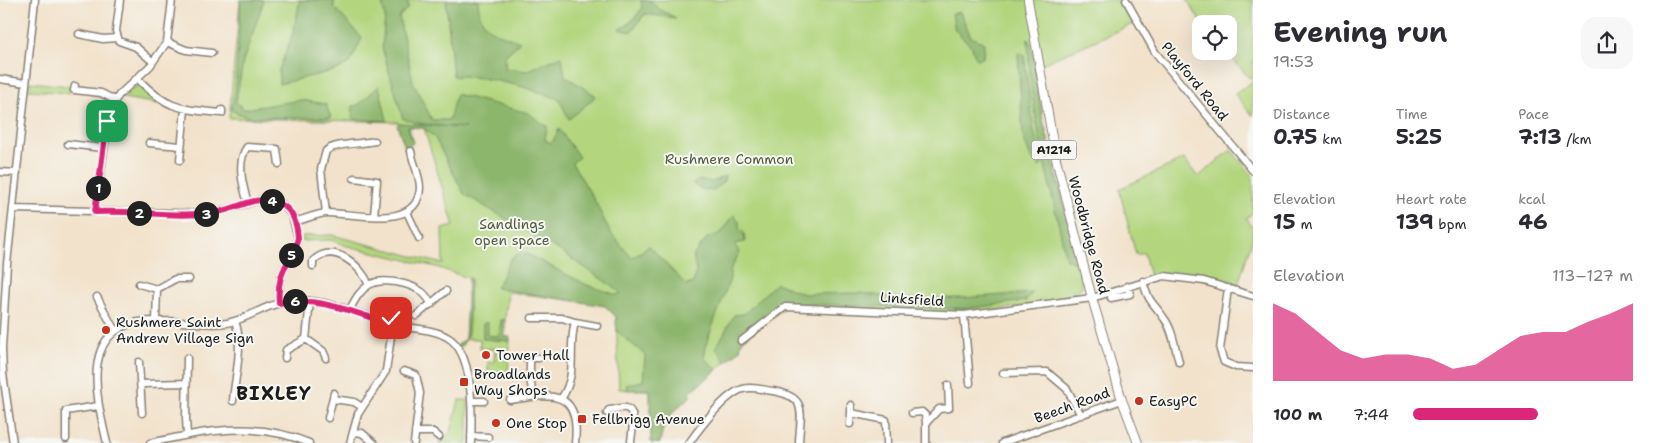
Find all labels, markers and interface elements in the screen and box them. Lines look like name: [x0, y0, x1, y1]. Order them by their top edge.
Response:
text: Evening run: [1273, 13, 1448, 51]
map controls: [1192, 15, 1237, 60]
button: locate: [1192, 15, 1237, 60]
button: share: [1581, 17, 1633, 69]
street label: Playford Road: [1158, 38, 1232, 124]
text: 19:53: [1273, 51, 1314, 72]
pin: [86, 100, 128, 142]
text: Distance: [1273, 105, 1330, 123]
text: Time: [1396, 105, 1428, 123]
text: Pace: [1518, 105, 1549, 123]
icon: arrive: [93, 107, 121, 135]
text: 0.75: [1273, 123, 1317, 151]
text: 5:25: [1396, 123, 1442, 151]
text: 7:13: [1518, 123, 1562, 151]
text: km: [1317, 130, 1342, 148]
text: /km: [1562, 130, 1592, 148]
road number: A1214: [1032, 140, 1076, 160]
park label: Rushmere Common: [665, 150, 794, 168]
street label: Woodbridge Road: [1065, 174, 1113, 296]
pin: 1: [86, 176, 110, 200]
text: 1: [95, 179, 102, 197]
pin: 4: [260, 188, 284, 214]
text: Elevation: [1273, 190, 1336, 208]
text: Heart rate: [1396, 190, 1467, 208]
text: kcal: [1518, 190, 1546, 208]
text: 4: [268, 192, 277, 210]
pin: 2: [126, 200, 152, 226]
pin: 3: [194, 202, 218, 226]
text: 2: [135, 204, 144, 222]
text: 3: [202, 205, 211, 223]
text: 15: [1273, 208, 1296, 236]
text: 139: [1396, 208, 1434, 236]
text: 46: [1518, 208, 1548, 236]
park label: Sandlings open space: [474, 215, 550, 249]
text: m: [1296, 215, 1312, 233]
text: bpm: [1434, 215, 1467, 233]
pin: 5: [278, 242, 304, 268]
text: 5: [287, 246, 296, 264]
text: Elevation: [1273, 265, 1345, 286]
text: 113–127 m: [1552, 265, 1633, 286]
pin: 6: [282, 288, 308, 314]
street label: Linksfield: [879, 288, 945, 310]
text: 6: [291, 292, 300, 310]
pin: [370, 297, 412, 339]
icon: check: [377, 304, 405, 332]
place label: Rushmere Saint Andrew Village Sign: [116, 313, 254, 347]
marker: Rushmere Saint Andrew Village Sign: [100, 324, 112, 336]
place label: Tower Hall: [496, 346, 570, 364]
marker: Tower Hall: [480, 349, 492, 361]
place label: Broadlands Way Shops: [474, 365, 551, 399]
marker: Broadlands Way Shops: [458, 376, 470, 388]
district label: BIXLEY: [236, 381, 312, 406]
street label: Beech Road: [1032, 383, 1112, 427]
place label: EasyPC: [1149, 392, 1197, 410]
marker: EasyPC: [1133, 395, 1145, 407]
text: 100 m: [1273, 404, 1322, 425]
text: 7:44: [1353, 404, 1389, 425]
place label: Fellbrigg Avenue: [592, 410, 705, 428]
marker: Fellbrigg Avenue: [576, 413, 588, 425]
place label: One Stop: [506, 414, 567, 432]
marker: One Stop: [490, 417, 502, 429]

